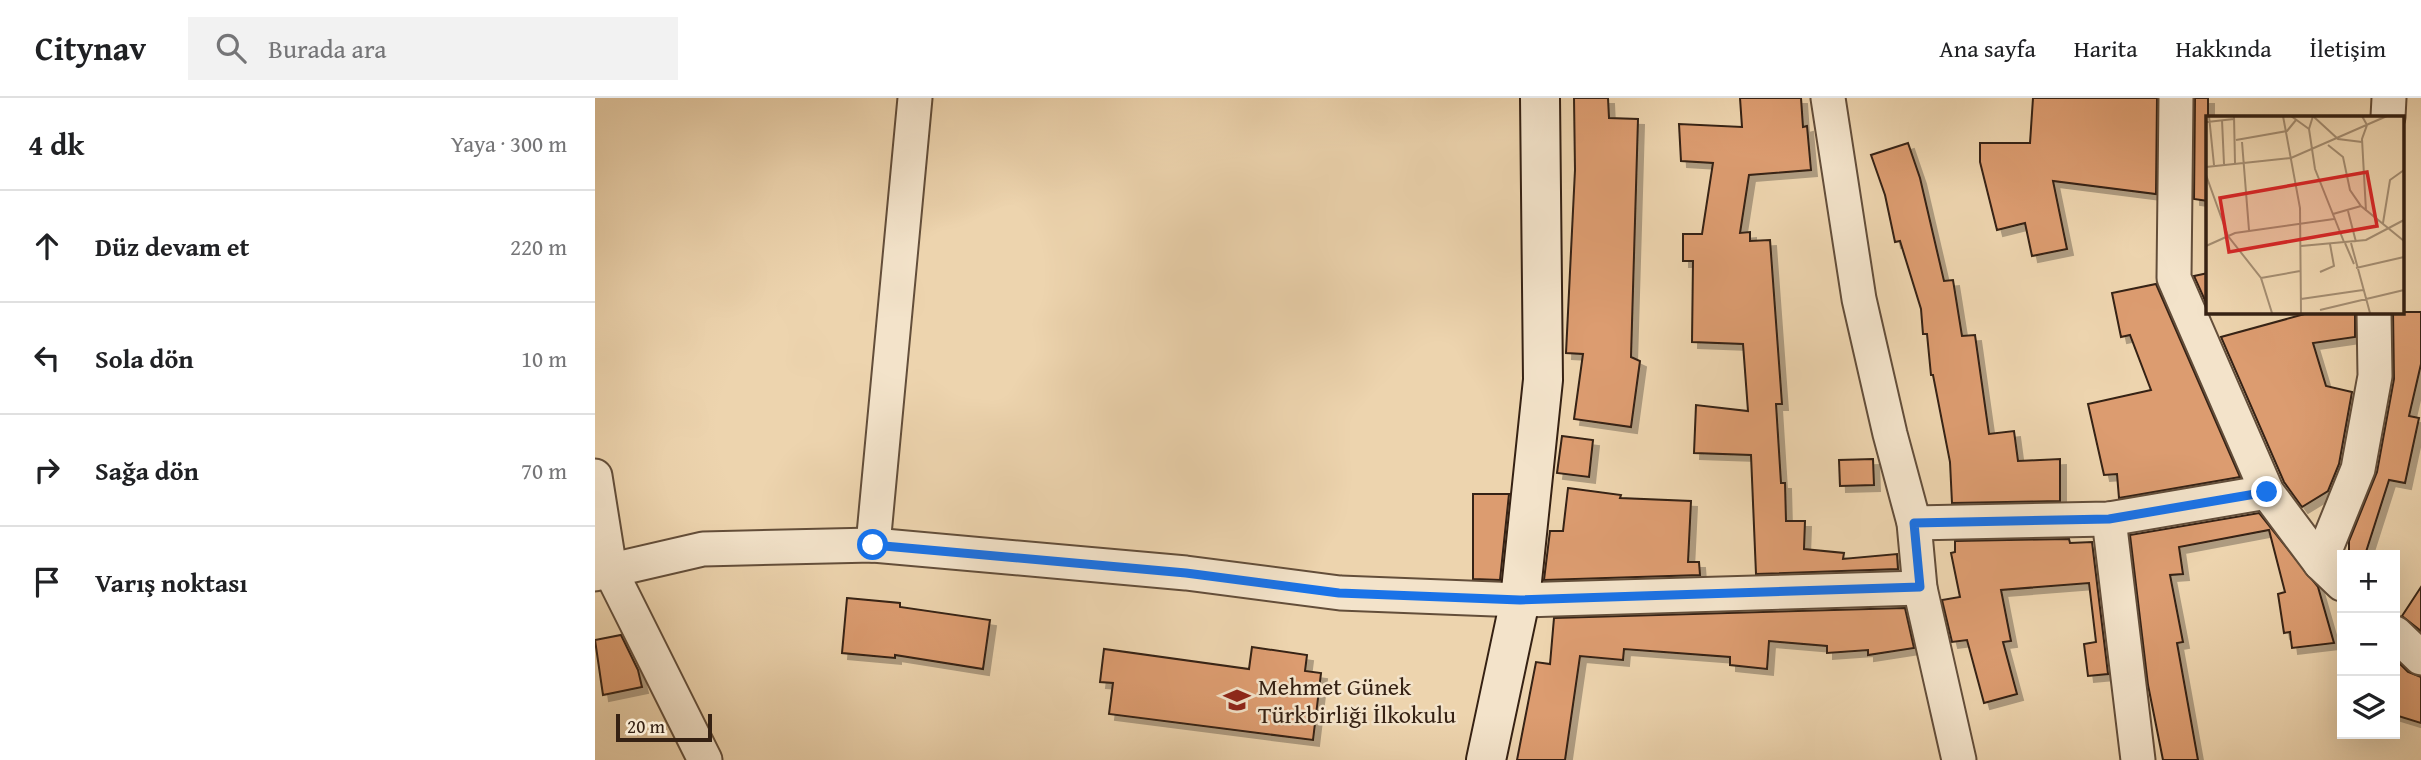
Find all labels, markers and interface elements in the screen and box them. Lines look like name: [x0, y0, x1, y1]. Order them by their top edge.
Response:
search box: [188, 17, 678, 80]
text: Citynav: [35, 24, 146, 72]
icon: search: [212, 29, 250, 67]
text: Burada ara: [268, 29, 387, 68]
text: Ana sayfa: [1939, 31, 2036, 66]
text: Harita: [2074, 31, 2138, 66]
text: Hakkında: [2176, 31, 2272, 66]
text: İletişim: [2310, 31, 2386, 66]
inset map: [2206, 116, 2403, 313]
text: 4 dk: [28, 122, 84, 166]
text: Yaya · 300 m: [451, 127, 567, 160]
icon: ahead: [28, 227, 66, 265]
text: Düz devam et: [95, 227, 249, 266]
text: 220 m: [510, 230, 567, 263]
icon: left: [28, 339, 66, 377]
text: Sola dön: [95, 339, 194, 378]
text: 10 m: [521, 342, 567, 375]
icon: right: [28, 451, 66, 489]
text: Sağa dön: [95, 451, 199, 490]
text: 70 m: [521, 454, 567, 487]
route end: [2251, 476, 2282, 507]
route start: [857, 529, 888, 560]
map controls: [2337, 550, 2400, 739]
button: +: [2337, 550, 2400, 613]
icon: arrive: [28, 563, 66, 601]
text: Varış noktası: [95, 563, 247, 602]
button: −: [2337, 613, 2400, 676]
place label: Mehmet Günek Türkbirliği İlkokulu: [1258, 669, 1456, 732]
button: layers: [2337, 676, 2400, 739]
school or university icon: Mehmet Günek Türkbirliği İlkokulu: [1222, 685, 1252, 715]
scale bar: [616, 711, 712, 743]
text: 20 m: [627, 712, 665, 740]

